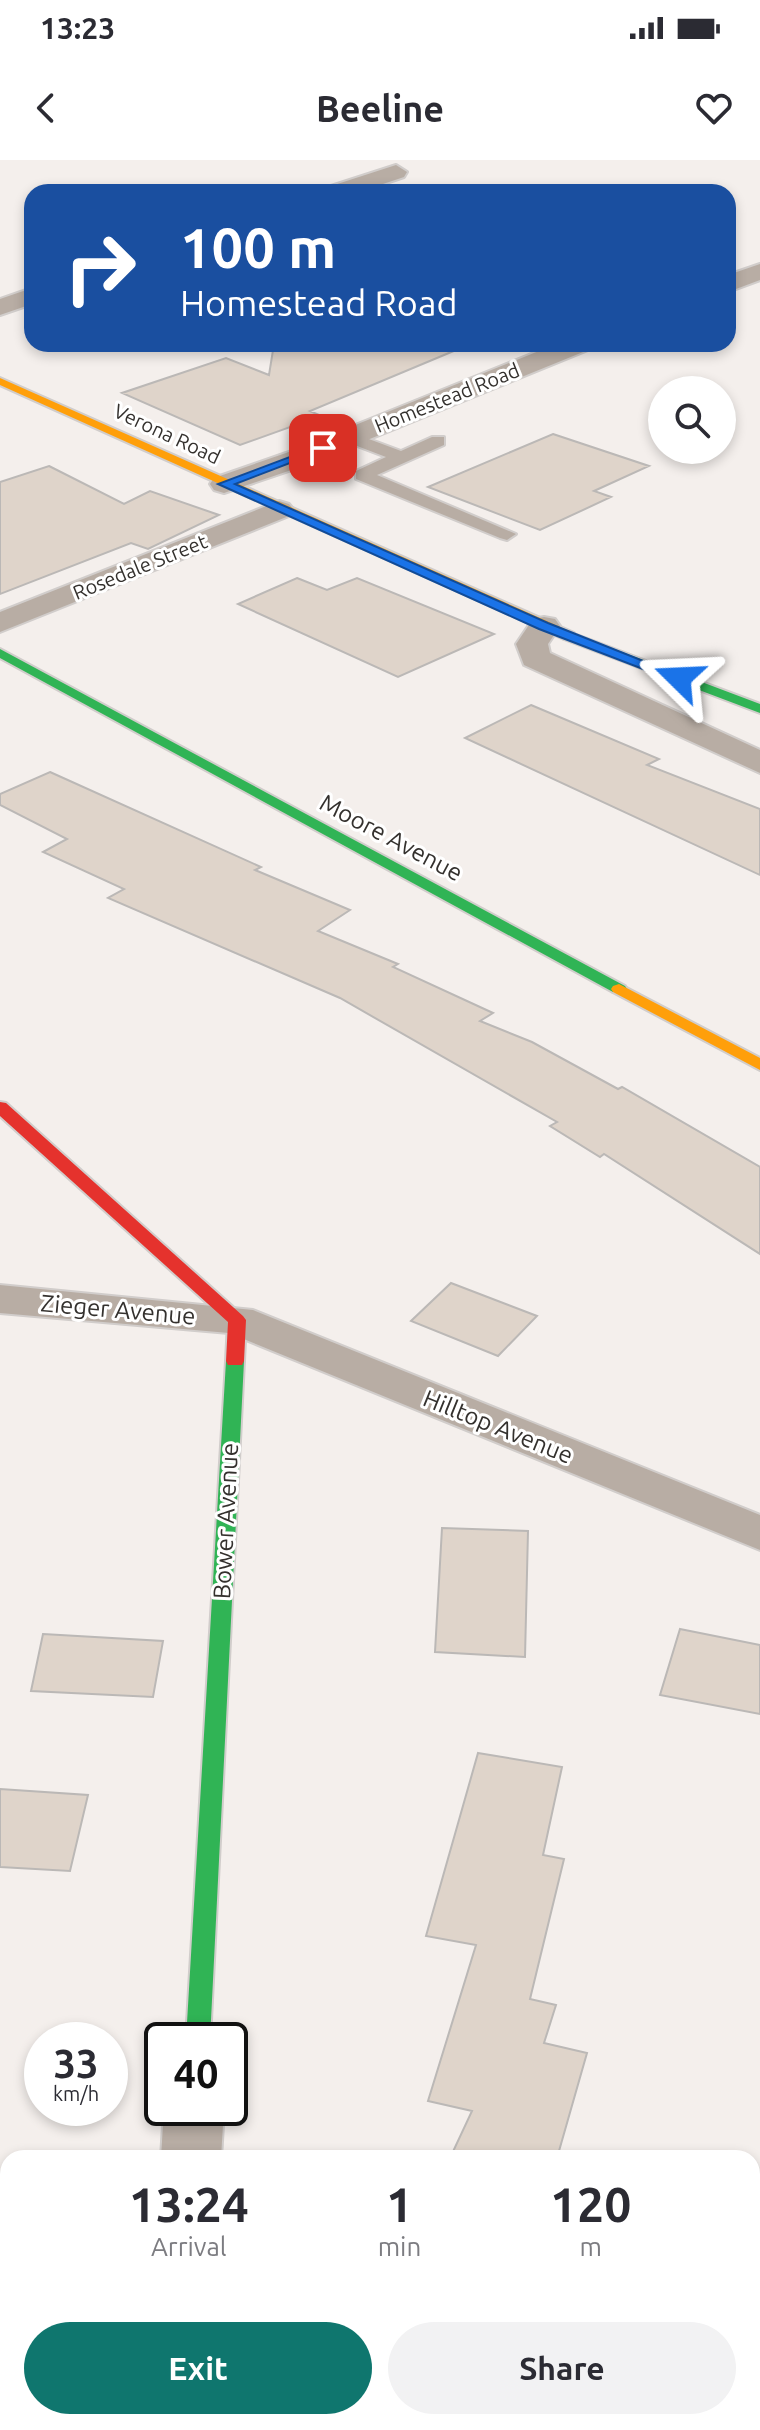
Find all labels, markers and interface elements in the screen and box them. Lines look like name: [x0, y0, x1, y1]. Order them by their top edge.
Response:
text: 13:23: [40, 11, 115, 45]
icon: back: [24, 86, 68, 130]
icon: heart: [692, 86, 736, 130]
text: Beeline: [316, 88, 444, 129]
icon: right: [48, 216, 152, 320]
text: 100 m: [180, 216, 336, 279]
text: Homestead Road: [180, 282, 457, 323]
street label: Homestead Road: [371, 358, 523, 437]
map controls: [648, 376, 736, 464]
button: search: [648, 376, 736, 464]
street label: Verona Road: [110, 399, 224, 468]
pin: [289, 414, 357, 482]
icon: arrive: [301, 426, 345, 470]
street label: Rosedale Street: [69, 529, 210, 604]
position arrow: [637, 636, 721, 720]
street label: Moore Avenue: [315, 789, 467, 886]
street label: Zieger Avenue: [39, 1289, 197, 1330]
street label: Hilltop Avenue: [419, 1384, 577, 1469]
street label: Bower Avenue: [208, 1442, 243, 1600]
speed limit sign: 40: [144, 2022, 248, 2126]
text: 33: [53, 2041, 99, 2086]
text: km/h: [53, 2082, 99, 2105]
text: 13:24: [129, 2177, 249, 2231]
text: 1: [386, 2177, 413, 2231]
text: 120: [550, 2177, 631, 2231]
text: Arrival: [151, 2232, 227, 2261]
text: min: [378, 2232, 421, 2261]
text: m: [579, 2232, 602, 2261]
button: Exit: [24, 2322, 372, 2414]
button: Share: [388, 2322, 736, 2414]

